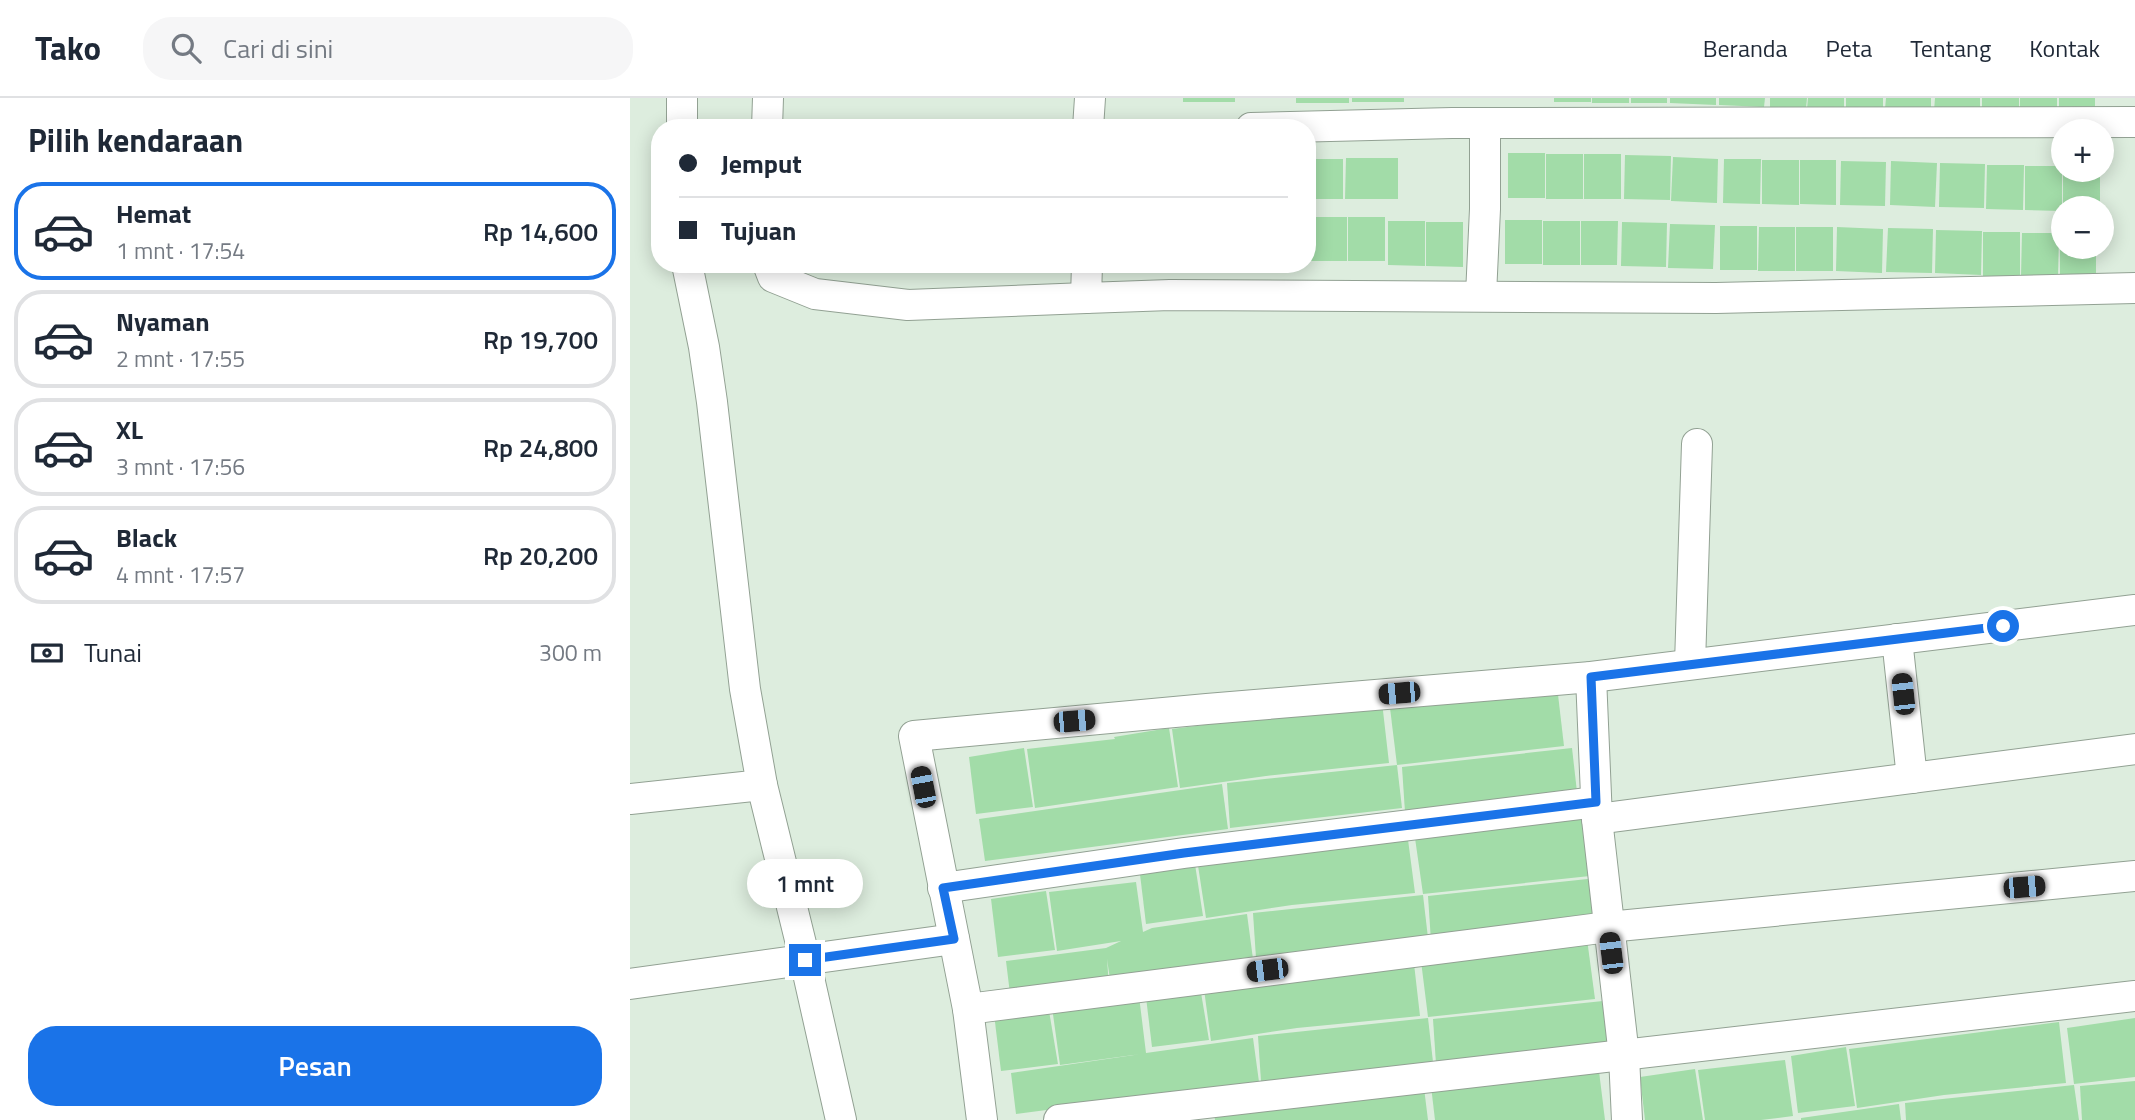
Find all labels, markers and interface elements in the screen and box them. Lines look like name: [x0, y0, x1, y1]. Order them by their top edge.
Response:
search box: [143, 17, 633, 80]
text: Tako: [35, 23, 101, 73]
icon: search: [167, 29, 205, 67]
text: Cari di sini: [223, 29, 333, 68]
text: Beranda: [1703, 30, 1788, 66]
text: Peta: [1826, 30, 1872, 66]
text: Tentang: [1910, 30, 1991, 66]
text: Kontak: [2029, 30, 2100, 66]
text: Pilih kendaraan: [28, 116, 243, 164]
map controls: [2051, 119, 2114, 259]
button: +: [2051, 119, 2114, 182]
text: Jemput: [721, 144, 802, 183]
text: Hemat: [116, 194, 191, 233]
button: −: [2051, 196, 2114, 259]
icon: car: [32, 200, 95, 263]
text: Tujuan: [721, 211, 796, 250]
text: Rp 14,600: [483, 212, 598, 251]
text: 1 mnt · 17:54: [116, 233, 245, 268]
text: Nyaman: [116, 302, 210, 341]
icon: car: [32, 308, 95, 371]
text: Rp 19,700: [483, 320, 598, 359]
text: 2 mnt · 17:55: [116, 341, 245, 376]
text: XL: [116, 410, 143, 449]
icon: car: [32, 416, 95, 479]
text: Rp 24,800: [483, 428, 598, 467]
text: 3 mnt · 17:56: [116, 449, 245, 484]
text: Black: [116, 518, 177, 557]
icon: car: [32, 524, 95, 587]
text: Rp 20,200: [483, 536, 598, 575]
text: 4 mnt · 17:57: [116, 557, 245, 592]
route start: [1987, 610, 2019, 642]
text: Tunai: [84, 633, 142, 672]
icon: cash: [28, 634, 66, 672]
text: 300 m: [539, 635, 602, 670]
car: [1891, 672, 1916, 716]
car: [1378, 681, 1421, 705]
car: [1053, 709, 1096, 733]
car: [909, 764, 938, 810]
callout: 1 mnt: [747, 858, 863, 908]
text: 1 mnt: [776, 866, 834, 901]
car: [2003, 875, 2046, 899]
car: [1599, 931, 1624, 975]
route end: [789, 944, 821, 976]
car: [1245, 957, 1290, 983]
button: Pesan: [28, 1026, 602, 1106]

